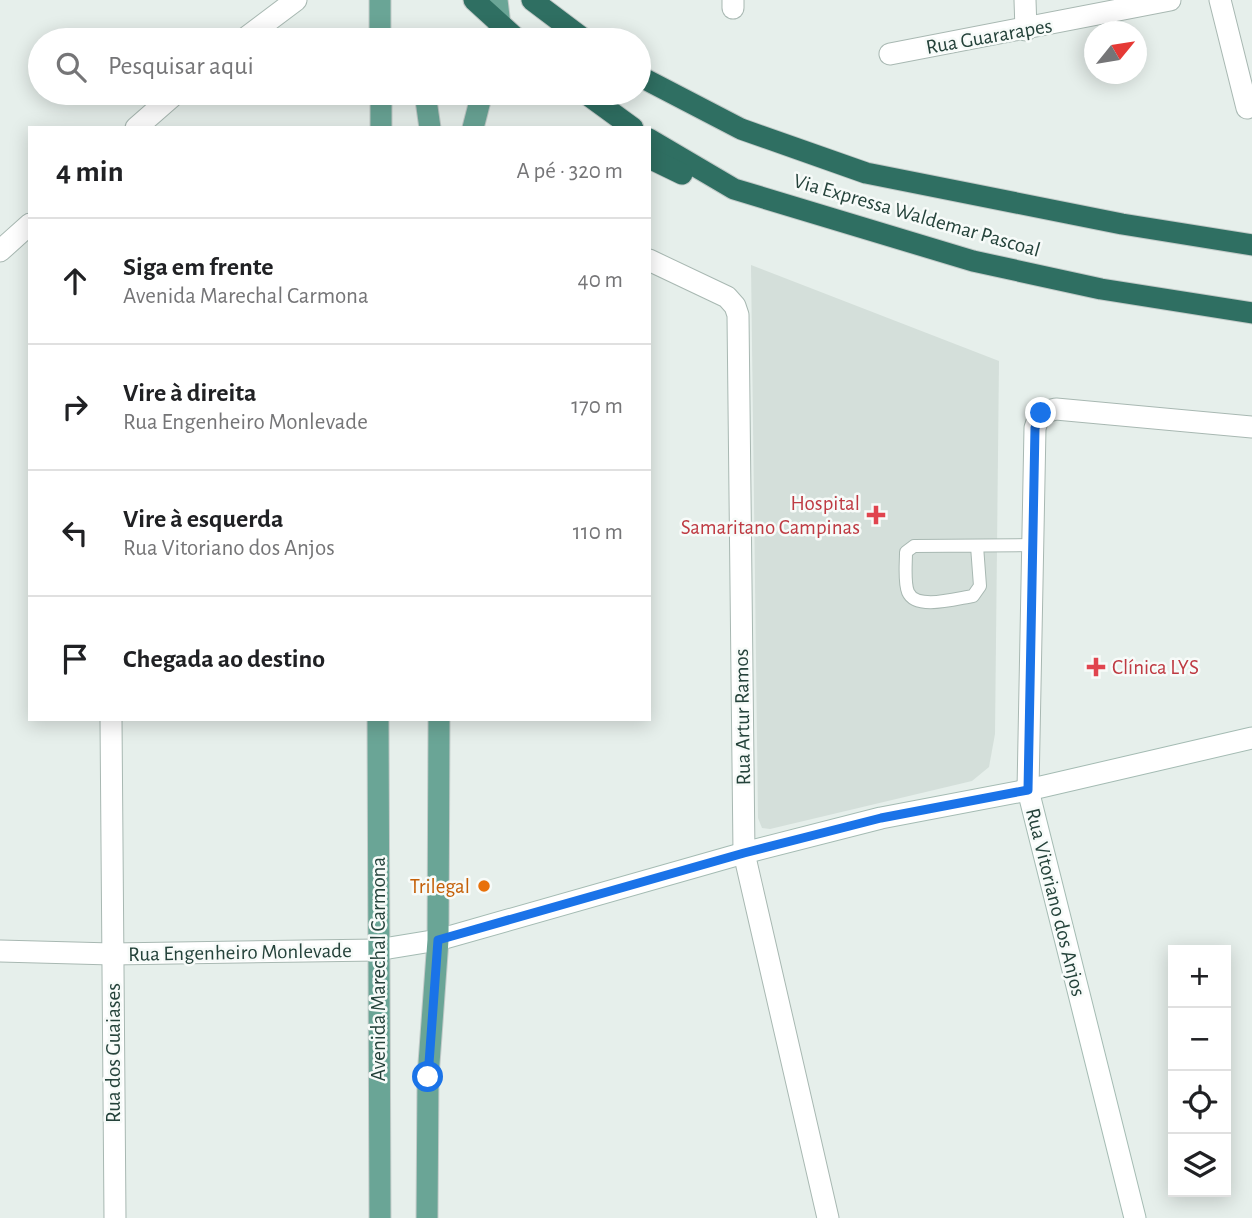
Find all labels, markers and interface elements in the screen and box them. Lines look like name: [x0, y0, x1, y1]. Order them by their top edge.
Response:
street label: Rua Guararapes: [924, 15, 1054, 58]
north arrow: [1084, 21, 1147, 84]
search box: [28, 28, 651, 105]
icon: search: [52, 48, 90, 86]
text: Pesquisar aqui: [108, 53, 254, 79]
text: 4 min: [56, 157, 124, 187]
text: A pé · 320 m: [516, 160, 623, 183]
street label: Via Expressa Waldemar Pascoal: [791, 170, 1043, 261]
text: Siga em frente: [123, 254, 274, 280]
icon: ahead: [56, 262, 94, 300]
text: 40 m: [578, 269, 623, 292]
text: Avenida Marechal Carmona: [123, 285, 369, 308]
text: Vire à direita: [123, 380, 257, 406]
icon: right: [56, 388, 94, 426]
text: 170 m: [571, 395, 623, 418]
route end: [1025, 397, 1056, 428]
text: Rua Engenheiro Monlevade: [123, 411, 368, 434]
place label: Hospital Samaritano Campinas: [681, 493, 860, 538]
marker: Hospital Samaritano Campinas: [866, 505, 886, 525]
text: Vire à esquerda: [123, 506, 284, 532]
icon: left: [56, 514, 94, 552]
text: 110 m: [573, 521, 623, 544]
text: Rua Vitoriano dos Anjos: [123, 537, 335, 560]
icon: arrive: [56, 640, 94, 678]
text: Chegada ao destino: [123, 646, 325, 672]
street label: Rua Artur Ramos: [731, 648, 754, 786]
marker: Clínica LYS: [1086, 657, 1106, 677]
place label: Clínica LYS: [1112, 657, 1199, 678]
street label: Rua Vitoriano dos Anjos: [1022, 806, 1089, 998]
street label: Avenida Marechal Carmona: [368, 857, 389, 1081]
place label: Trilegal: [410, 876, 470, 897]
marker: Trilegal: [476, 878, 492, 894]
street label: Rua Engenheiro Monlevade: [128, 940, 352, 965]
map controls: [1168, 945, 1231, 1197]
button: +: [1168, 945, 1231, 1008]
street label: Rua dos Guaiases: [103, 983, 124, 1123]
button: −: [1168, 1008, 1231, 1071]
route start: [412, 1061, 443, 1092]
button: locate: [1168, 1071, 1231, 1134]
button: layers: [1168, 1134, 1231, 1197]

